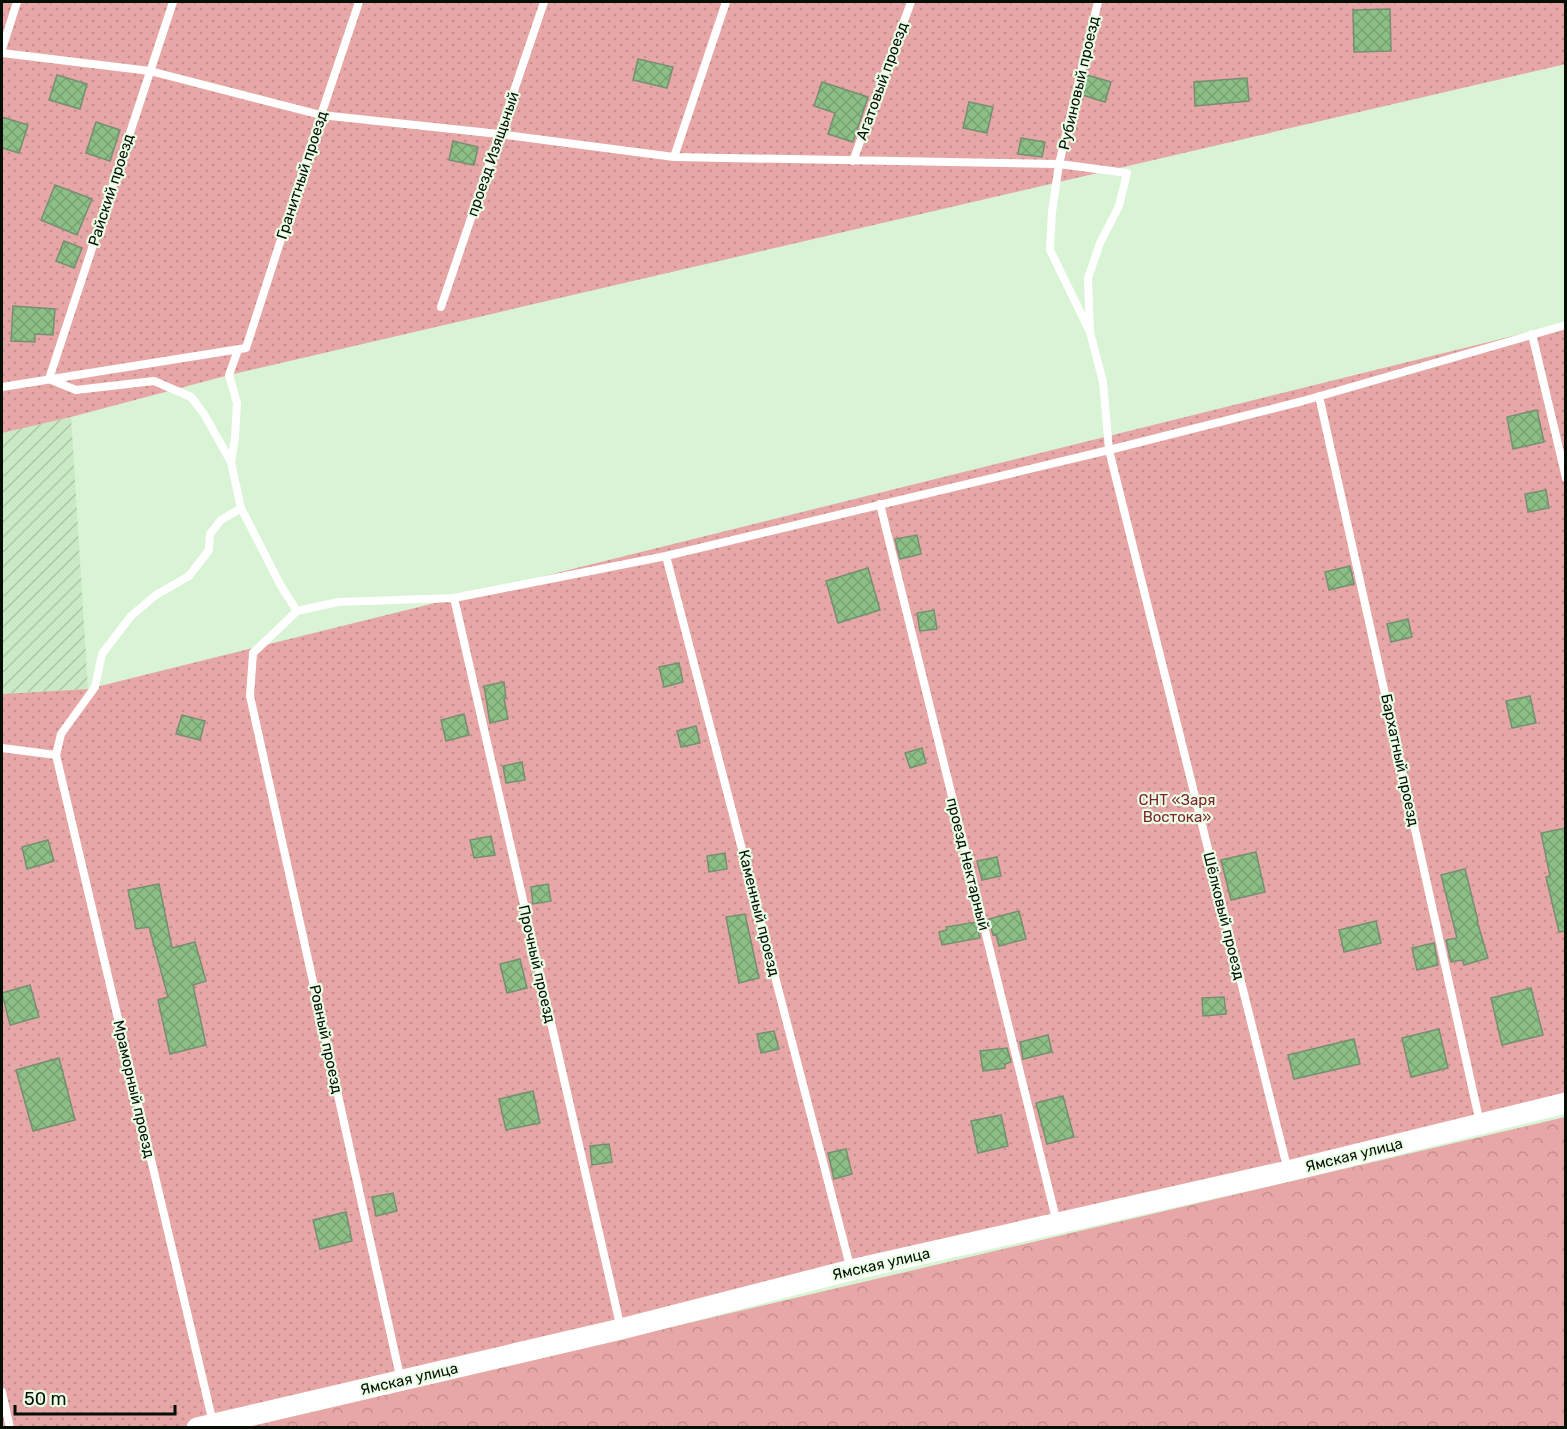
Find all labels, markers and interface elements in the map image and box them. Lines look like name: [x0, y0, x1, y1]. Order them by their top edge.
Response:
street label: Рубиновый проезд: [1055, 14, 1103, 152]
street label: Агатовый проезд: [852, 19, 912, 143]
street label: проезд Изящьный: [463, 89, 523, 219]
street label: Гранитный проезд: [273, 109, 331, 241]
street label: Райский проезд: [84, 132, 138, 248]
street label: Бархатный проезд: [1377, 692, 1423, 828]
park label: СНТ «Заря Востока»: [1139, 791, 1215, 826]
street label: проезд Нектарный: [943, 796, 993, 932]
street label: Каменный проезд: [735, 848, 783, 978]
street label: Шёлковый проезд: [1199, 850, 1249, 982]
street label: Прочный проезд: [515, 903, 559, 1025]
street label: Ровный проезд: [306, 983, 346, 1095]
street label: Мраморный проезд: [109, 1018, 159, 1160]
street label: Ямская улица: [1303, 1134, 1405, 1176]
street label: Ямская улица: [830, 1244, 932, 1284]
street label: Ямская улица: [358, 1359, 460, 1399]
scale bar: [15, 1378, 176, 1416]
text: 50 m: [24, 1388, 67, 1410]

